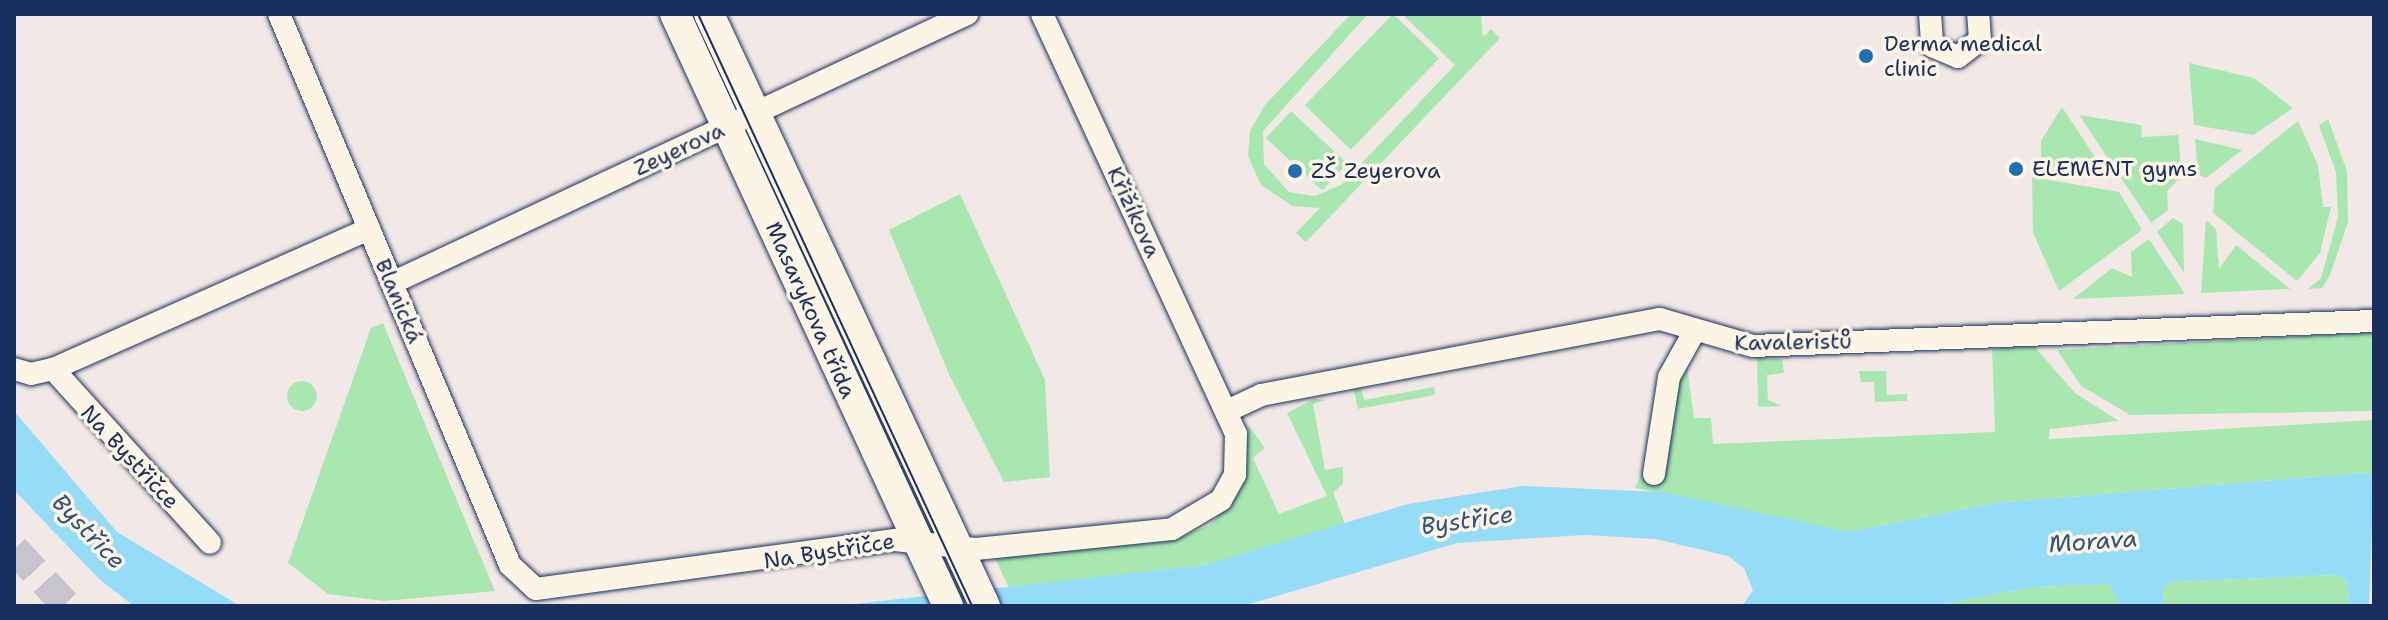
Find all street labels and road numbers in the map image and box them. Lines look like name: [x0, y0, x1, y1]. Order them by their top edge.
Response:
street label: Zeyerova: [630, 117, 728, 181]
street label: Křižíkova: [1101, 162, 1167, 262]
street label: Masarykova třída: [760, 218, 862, 402]
street label: Blanická: [369, 255, 429, 347]
street label: Kavaleristů: [1734, 328, 1852, 356]
street label: Na Bystřičce: [75, 400, 185, 514]
street label: Na Bystřičce: [762, 528, 896, 574]

